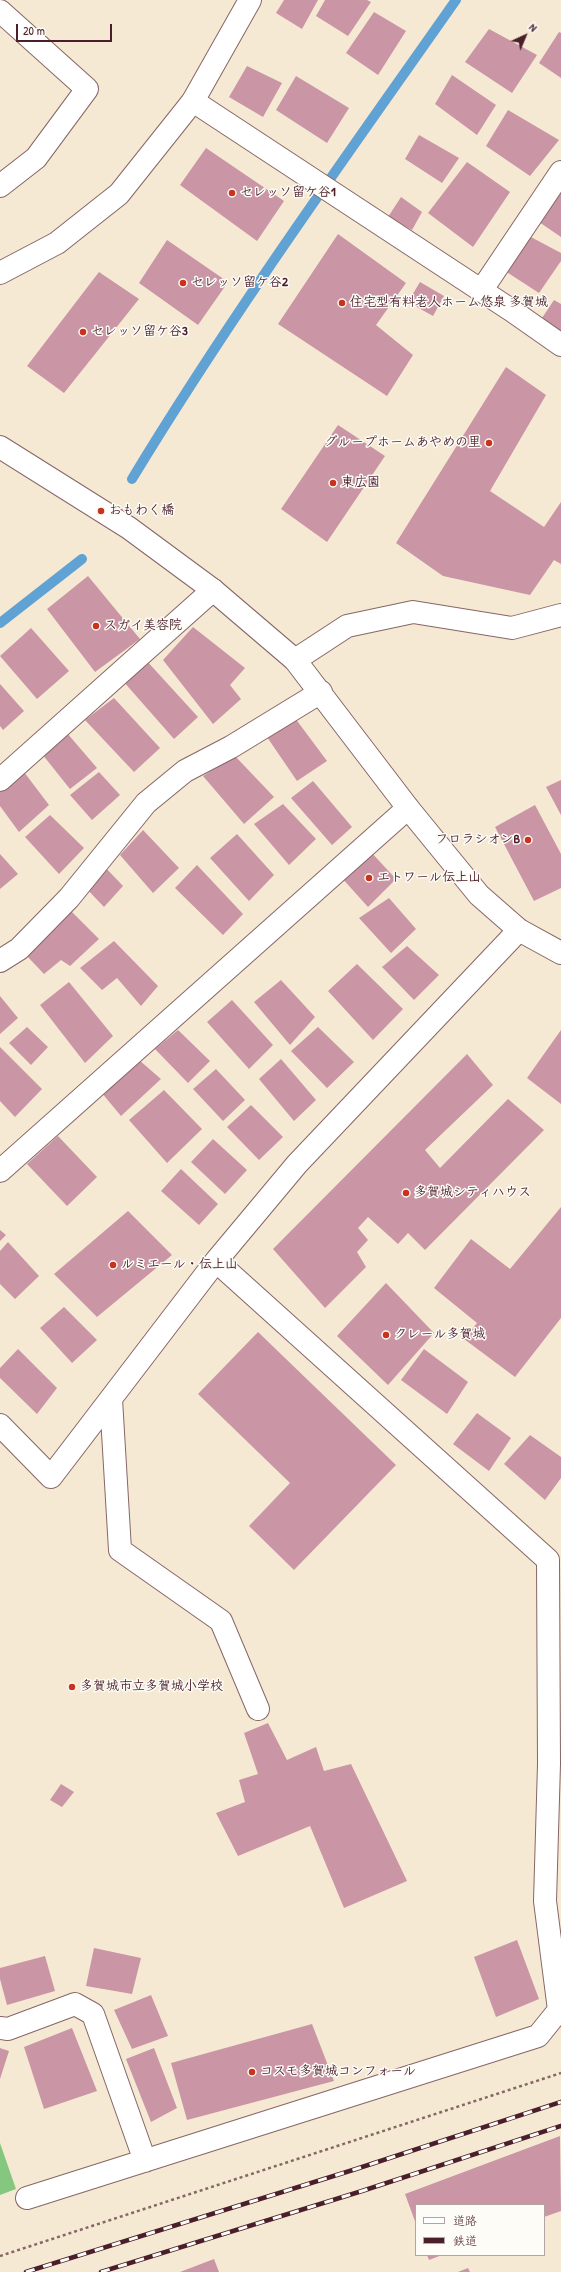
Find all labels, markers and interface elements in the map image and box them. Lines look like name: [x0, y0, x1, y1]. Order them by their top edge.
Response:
scale bar: [18, 16, 114, 42]
north arrow: [505, 16, 545, 56]
text: N: [526, 20, 540, 34]
text: 20 m: [23, 22, 45, 39]
place label: セレッソ留ケ谷1: [240, 185, 336, 201]
marker: セレッソ留ケ谷1: [227, 188, 237, 198]
place label: セレッソ留ケ谷2: [191, 275, 288, 291]
marker: セレッソ留ケ谷2: [178, 278, 188, 288]
place label: 住宅型有料老人ホーム悠泉 多賀城: [350, 295, 548, 311]
marker: 住宅型有料老人ホーム悠泉 多賀城: [337, 298, 347, 308]
place label: セレッソ留ケ谷3: [91, 324, 188, 340]
marker: セレッソ留ケ谷3: [78, 327, 88, 337]
place label: グループホームあやめの里: [324, 435, 481, 451]
marker: グループホームあやめの里: [484, 438, 494, 448]
place label: 東広園: [341, 475, 380, 491]
marker: 東広園: [328, 478, 338, 488]
place label: おもわく橋: [109, 503, 174, 519]
marker: おもわく橋: [96, 506, 106, 516]
place label: スガイ美容院: [104, 618, 182, 634]
marker: スガイ美容院: [91, 621, 101, 631]
place label: フロラシオンB: [435, 832, 520, 848]
marker: フロラシオンB: [523, 835, 533, 845]
place label: エトワール伝上山: [377, 870, 481, 886]
marker: エトワール伝上山: [364, 873, 374, 883]
place label: 多賀城シティハウス: [414, 1185, 531, 1201]
marker: 多賀城シティハウス: [401, 1188, 411, 1198]
place label: ルミエール・伝上山: [121, 1257, 238, 1273]
marker: ルミエール・伝上山: [108, 1260, 118, 1270]
place label: クレール多賀城: [394, 1327, 486, 1343]
marker: クレール多賀城: [381, 1330, 391, 1340]
place label: 多賀城市立多賀城小学校: [80, 1679, 223, 1695]
marker: 多賀城市立多賀城小学校: [67, 1682, 77, 1692]
place label: コスモ多賀城コンフォール: [260, 2064, 416, 2080]
marker: コスモ多賀城コンフォール: [247, 2067, 257, 2077]
legend: [415, 2204, 545, 2256]
text: 道路: [453, 2212, 477, 2229]
text: 鉄道: [453, 2232, 477, 2249]

